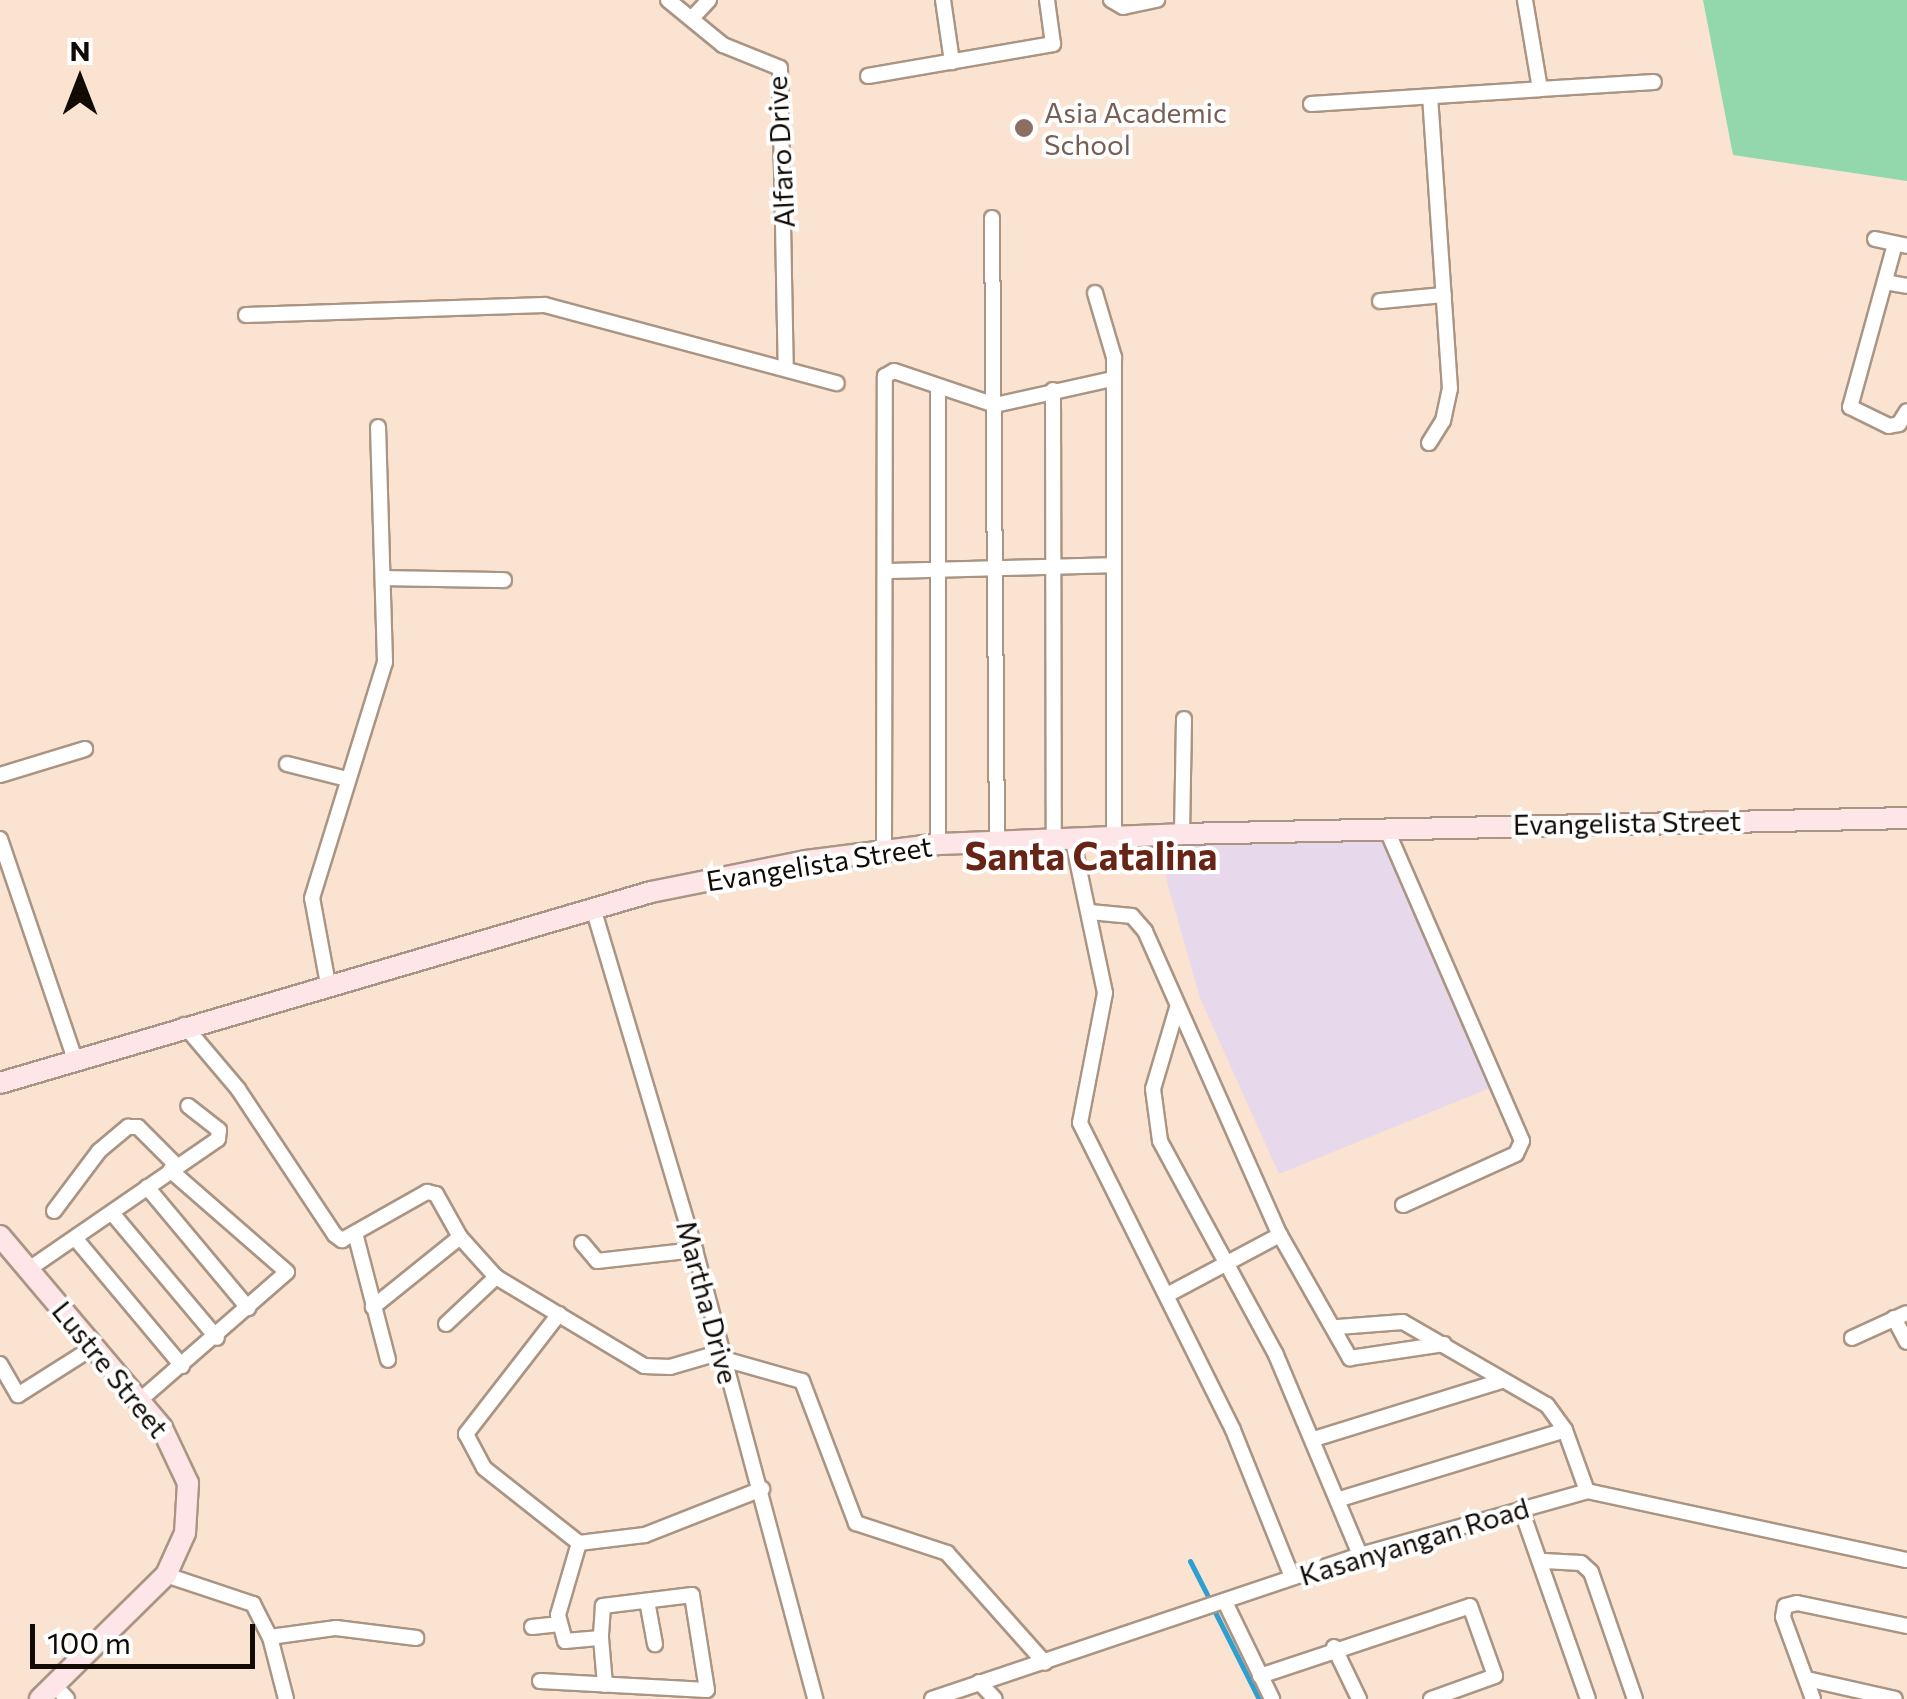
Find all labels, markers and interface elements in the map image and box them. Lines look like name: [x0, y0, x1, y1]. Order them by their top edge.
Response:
north arrow: [30, 30, 130, 130]
text: N: [70, 33, 91, 67]
street label: Alfaro Drive: [759, 75, 801, 229]
place label: Asia Academic School: [1044, 95, 1227, 161]
marker: Asia Academic School: [1013, 117, 1035, 139]
street label: Evangelista Street: [1513, 803, 1741, 841]
street label: Evangelista Street: [704, 829, 934, 897]
district label: Santa Catalina: [964, 832, 1218, 878]
street label: Martha Drive: [670, 1217, 746, 1387]
street label: Lustre Street: [46, 1294, 176, 1444]
street label: Kasanyangan Road: [1295, 1490, 1533, 1592]
scale bar: [35, 1604, 260, 1666]
text: 100 m: [47, 1623, 131, 1660]

